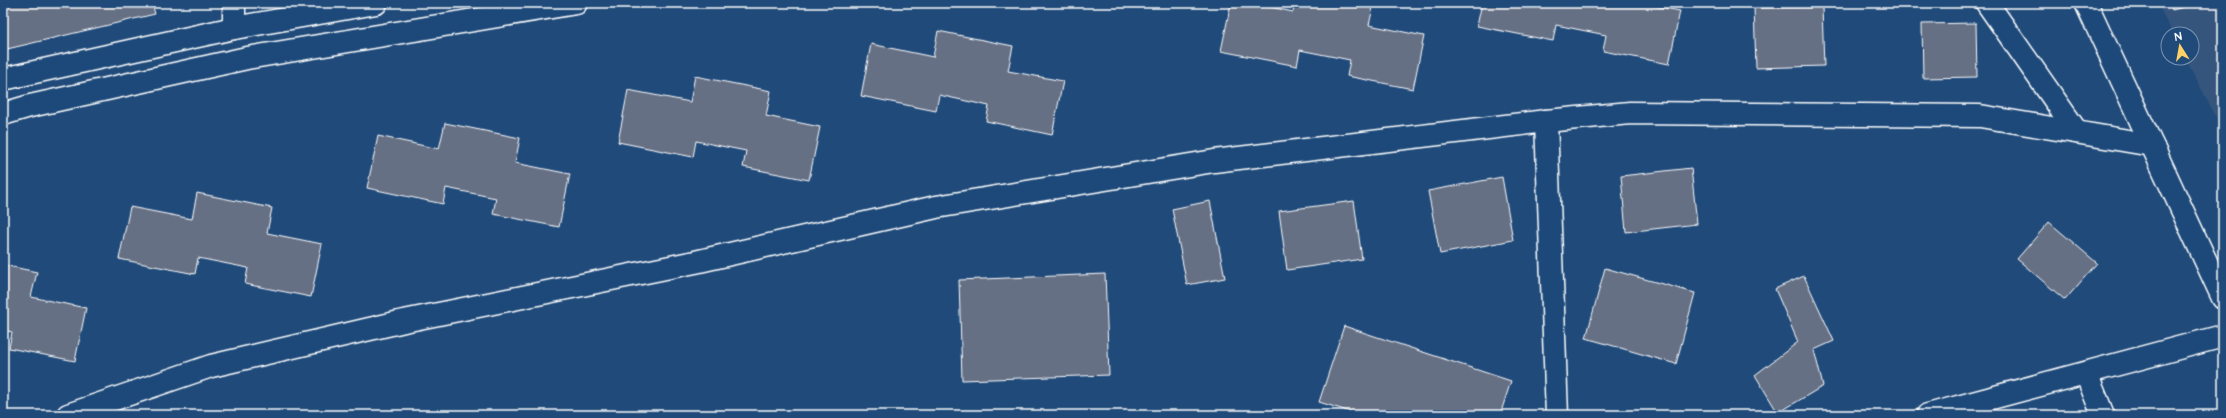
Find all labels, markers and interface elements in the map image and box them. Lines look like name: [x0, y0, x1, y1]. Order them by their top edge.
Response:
north arrow: [2160, 26, 2200, 66]
text: N: [2173, 29, 2183, 45]

